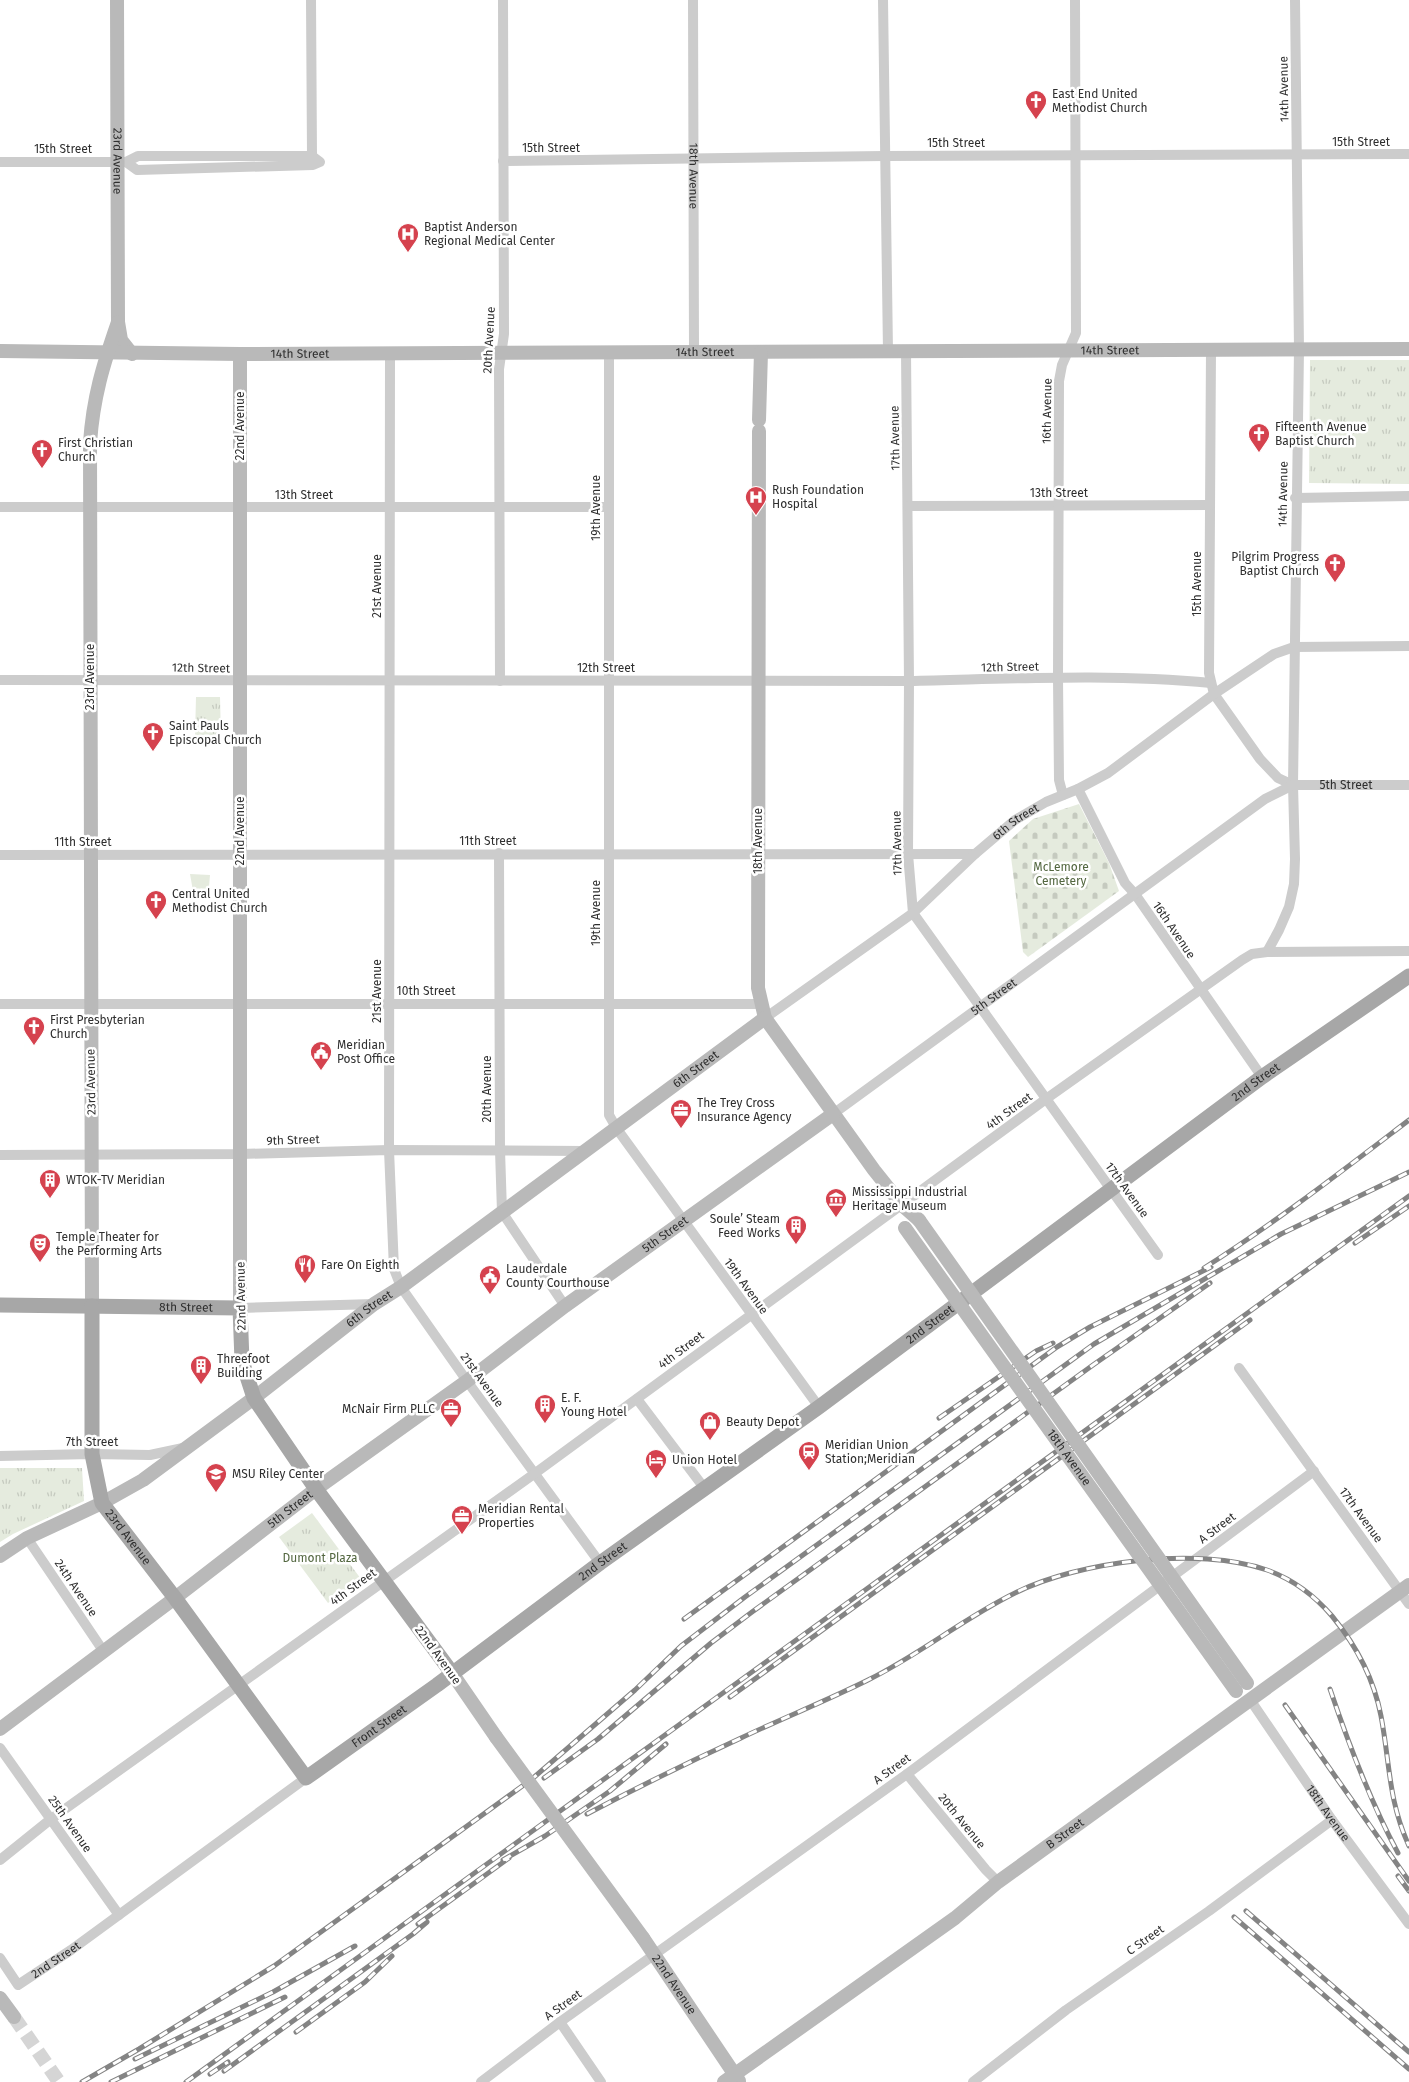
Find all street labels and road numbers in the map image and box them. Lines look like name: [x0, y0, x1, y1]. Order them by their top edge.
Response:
street label: 14th Avenue: [1276, 56, 1292, 122]
street label: 23rd Avenue: [110, 128, 125, 194]
street label: 15th Street: [1332, 135, 1391, 149]
street label: 15th Street: [927, 136, 986, 150]
street label: 15th Street: [522, 141, 581, 155]
street label: 15th Street: [34, 142, 93, 156]
street label: 18th Avenue: [686, 143, 701, 209]
street label: 20th Avenue: [480, 306, 498, 374]
street label: 14th Street: [1081, 343, 1140, 357]
street label: 14th Street: [676, 345, 735, 359]
street label: 14th Street: [271, 347, 330, 361]
street label: 16th Avenue: [1039, 378, 1055, 444]
street label: 22nd Avenue: [233, 391, 247, 461]
street label: 17th Avenue: [887, 405, 903, 471]
street label: 14th Avenue: [1275, 461, 1291, 527]
street label: 19th Avenue: [589, 475, 603, 541]
street label: 13th Street: [1030, 486, 1089, 500]
street label: 13th Street: [275, 488, 334, 502]
street label: 15th Avenue: [1190, 551, 1204, 617]
street label: 21st Avenue: [370, 554, 384, 618]
street label: 23rd Avenue: [83, 644, 97, 710]
street label: 12th Street: [981, 659, 1040, 675]
street label: 12th Street: [172, 660, 231, 676]
street label: 12th Street: [577, 661, 636, 675]
street label: 5th Street: [1319, 778, 1373, 792]
street label: 22nd Avenue: [233, 796, 247, 866]
street label: 6th Street: [990, 800, 1042, 843]
street label: 18th Avenue: [751, 808, 765, 874]
street label: 17th Avenue: [889, 810, 905, 876]
street label: 11th Street: [459, 834, 517, 848]
street label: 11th Street: [54, 835, 112, 849]
street label: 19th Avenue: [589, 880, 603, 946]
street label: 16th Avenue: [1150, 899, 1198, 961]
street label: 21st Avenue: [370, 959, 384, 1023]
street label: 5th Street: [968, 975, 1020, 1018]
street label: 10th Street: [397, 984, 456, 998]
street label: 6th Street: [670, 1047, 722, 1091]
street label: 23rd Avenue: [83, 1049, 99, 1115]
street label: 20th Avenue: [480, 1055, 494, 1123]
street label: 2nd Street: [1229, 1060, 1283, 1104]
street label: 4th Street: [983, 1089, 1035, 1132]
street label: 9th Street: [266, 1132, 321, 1148]
street label: 17th Avenue: [1102, 1160, 1152, 1220]
street label: 5th Street: [639, 1213, 691, 1255]
street label: 19th Avenue: [721, 1255, 771, 1317]
street label: 22nd Avenue: [233, 1261, 249, 1331]
street label: 6th Street: [343, 1287, 395, 1330]
street label: 8th Street: [159, 1300, 214, 1315]
street label: 2nd Street: [903, 1302, 957, 1347]
street label: 4th Street: [655, 1328, 707, 1372]
street label: 21st Avenue: [458, 1350, 506, 1410]
street label: 18th Avenue: [1044, 1426, 1094, 1488]
street label: 7th Street: [66, 1435, 119, 1449]
street label: 17th Avenue: [1336, 1485, 1386, 1545]
street label: 5th Street: [265, 1487, 316, 1531]
street label: 23rd Avenue: [102, 1506, 154, 1568]
street label: A Street: [1196, 1509, 1239, 1546]
street label: 2nd Street: [576, 1539, 630, 1583]
street label: 24th Avenue: [52, 1557, 100, 1619]
street label: 4th Street: [327, 1565, 379, 1608]
street label: 22nd Avenue: [412, 1623, 464, 1687]
street label: Front Street: [349, 1702, 410, 1750]
street label: A Street: [871, 1750, 914, 1787]
street label: 18th Avenue: [1303, 1782, 1353, 1844]
street label: 20th Avenue: [935, 1791, 989, 1851]
street label: 25th Avenue: [45, 1793, 95, 1855]
street label: B Street: [1043, 1815, 1087, 1852]
street label: C Street: [1124, 1922, 1167, 1958]
street label: 2nd Street: [29, 1938, 84, 1981]
street label: 22nd Avenue: [649, 1952, 699, 2017]
street label: A Street: [542, 1986, 585, 2023]

